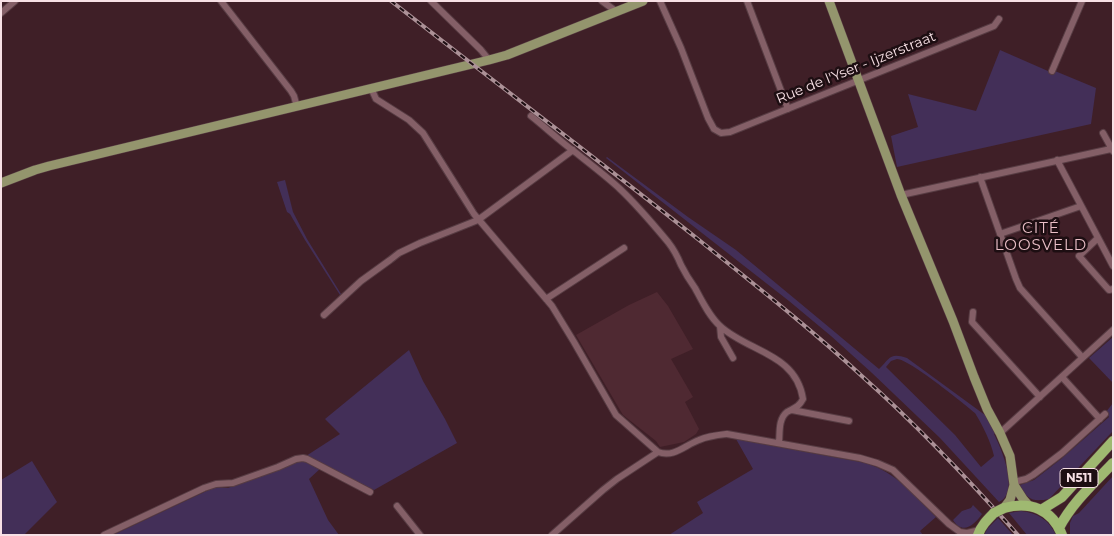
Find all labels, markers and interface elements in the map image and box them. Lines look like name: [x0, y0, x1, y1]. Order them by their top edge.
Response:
street label: Rue de l'Yser - Ijzerstraat: [774, 28, 938, 108]
district label: CITÉ LOOSVELD: [994, 220, 1088, 255]
road number: N511: [1060, 468, 1098, 488]

